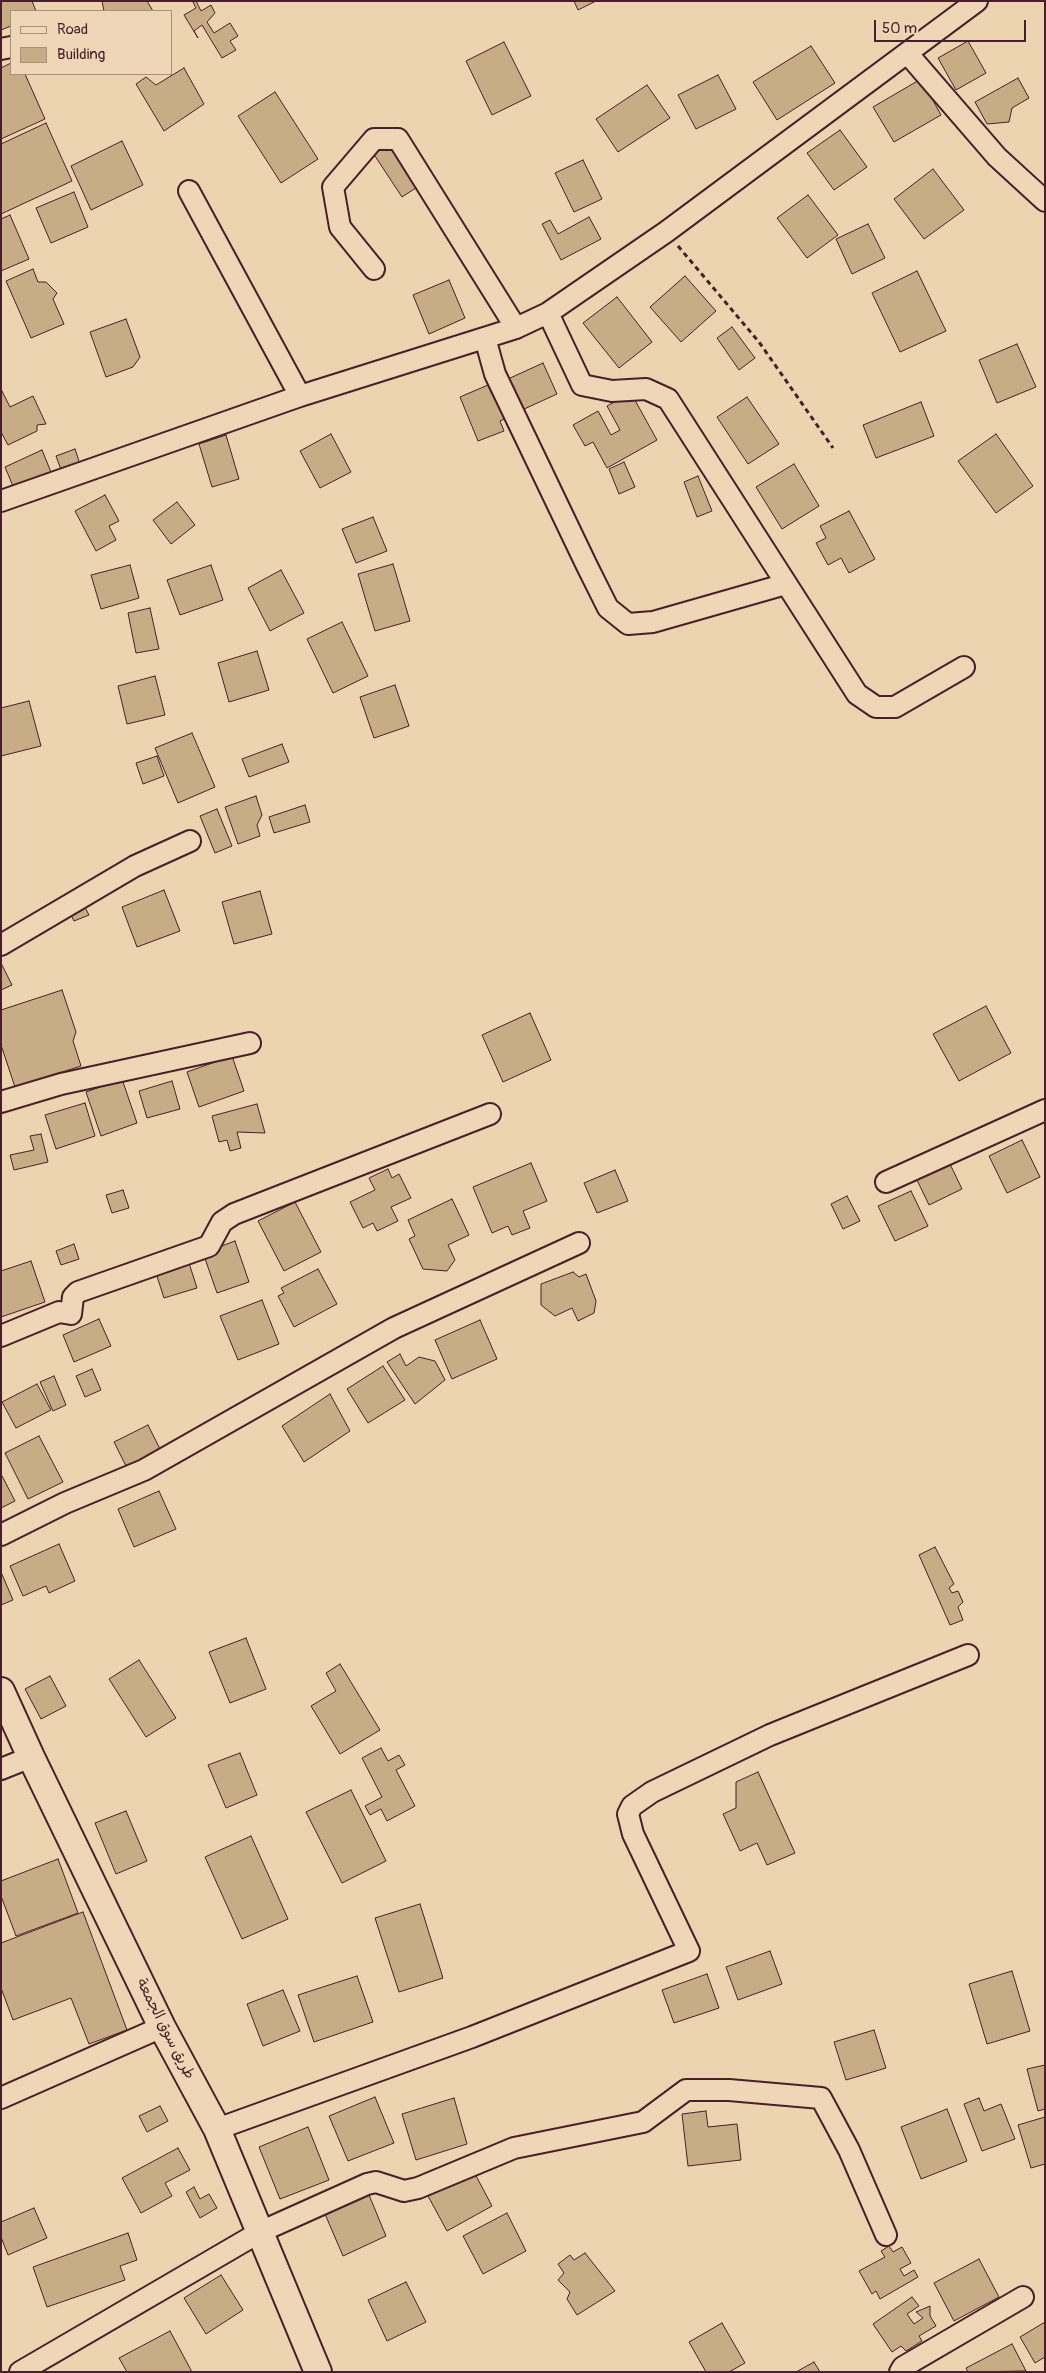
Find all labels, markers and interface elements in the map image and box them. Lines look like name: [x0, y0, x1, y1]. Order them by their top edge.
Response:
legend: [10, 10, 172, 75]
scale bar: [876, 10, 1028, 42]
text: 50 m: [882, 19, 917, 38]
text: Road: [57, 20, 88, 39]
text: Building: [57, 45, 105, 64]
street label: طريق سوق الجمعة: [132, 1976, 198, 2082]

